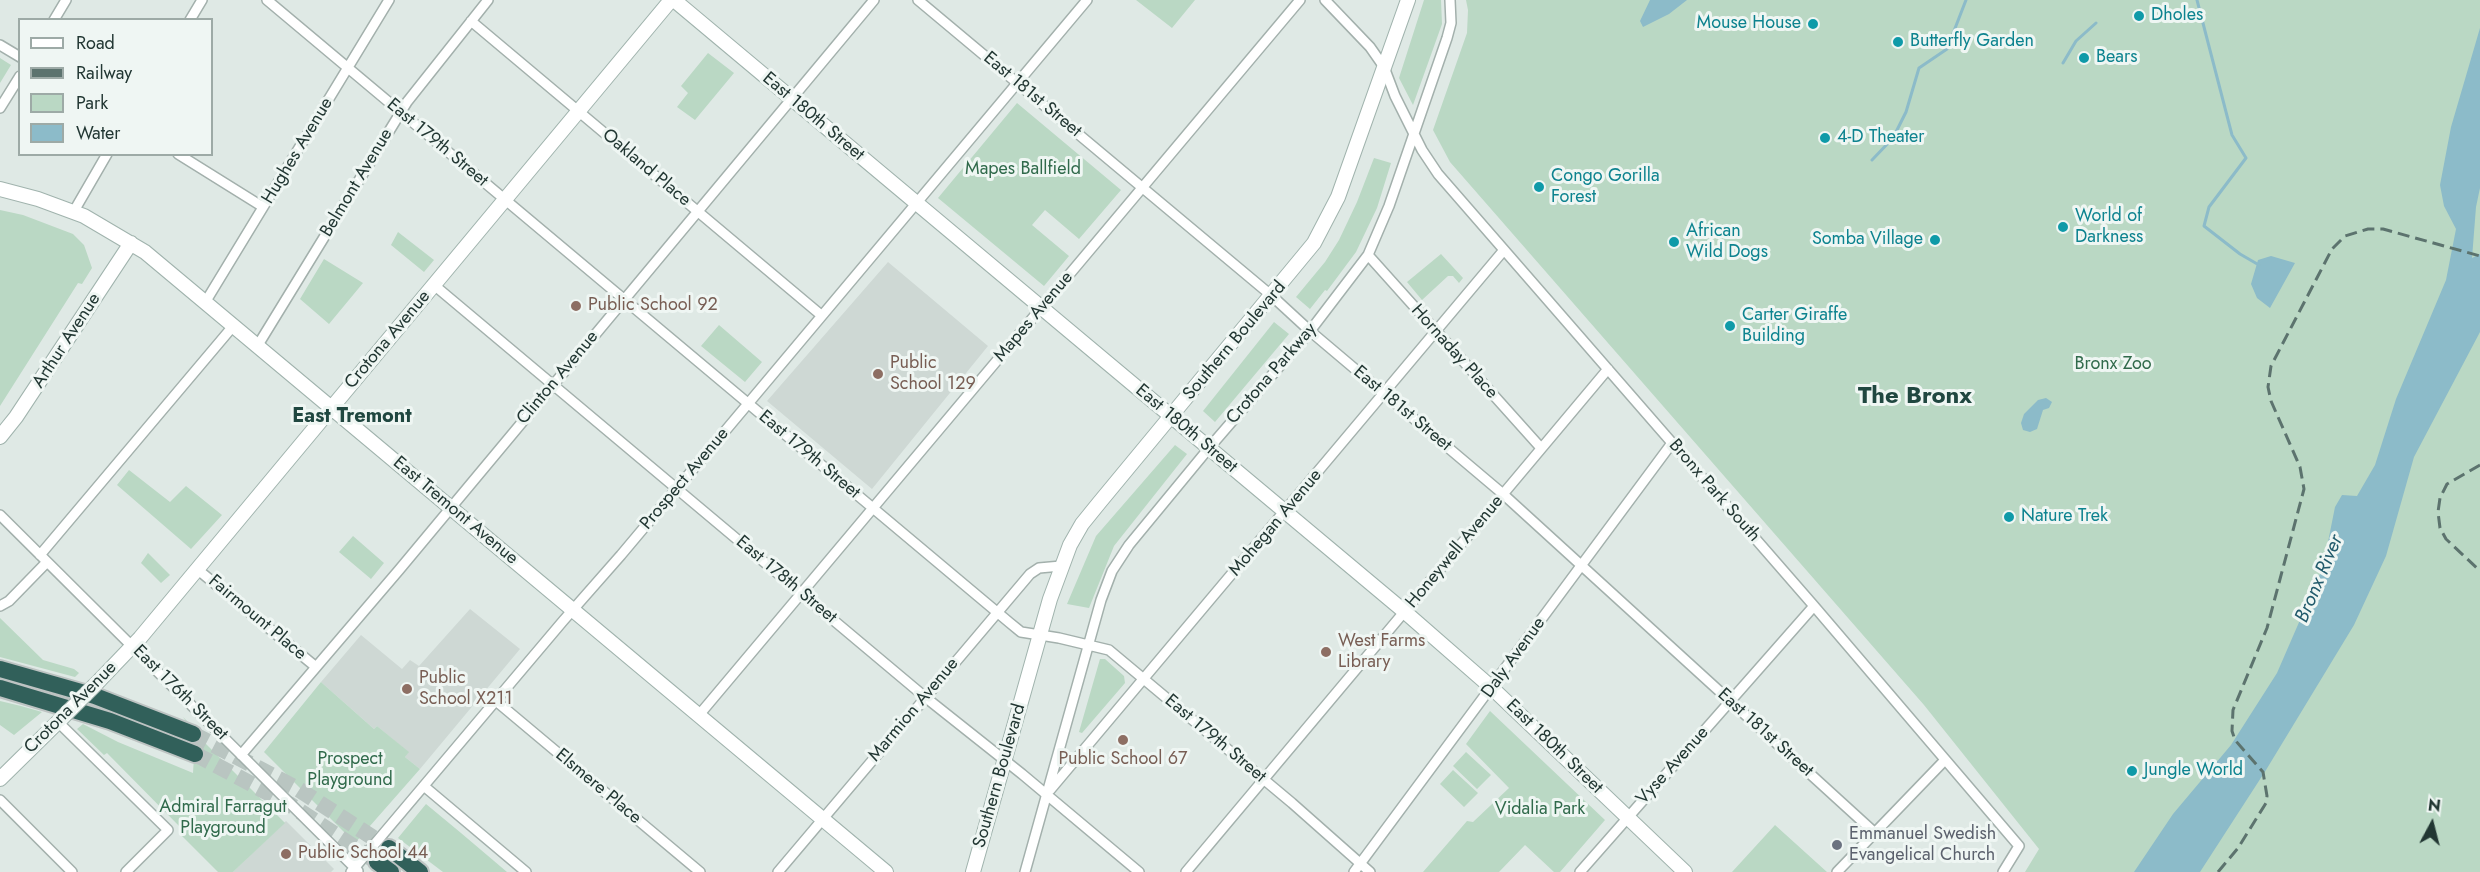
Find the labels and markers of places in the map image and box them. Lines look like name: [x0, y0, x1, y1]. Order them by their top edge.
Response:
place label: Dholes: [2151, 5, 2203, 27]
marker: Dholes: [2132, 9, 2146, 23]
place label: Mouse House: [1697, 13, 1801, 35]
marker: Mouse House: [1806, 17, 1820, 31]
place label: Butterfly Garden: [1910, 31, 2034, 53]
marker: Butterfly Garden: [1891, 35, 1905, 49]
place label: Bears: [2096, 47, 2137, 69]
marker: Bears: [2077, 51, 2091, 65]
place label: 4-D Theater: [1837, 127, 1924, 149]
marker: 4-D Theater: [1818, 131, 1832, 145]
place label: Congo Gorilla Forest: [1551, 166, 1660, 208]
marker: Congo Gorilla Forest: [1532, 180, 1546, 194]
place label: World of Darkness: [2075, 206, 2143, 248]
marker: World of Darkness: [2056, 220, 2070, 234]
place label: African Wild Dogs: [1686, 221, 1768, 264]
place label: Somba Village: [1812, 229, 1923, 251]
marker: Somba Village: [1928, 233, 1942, 247]
marker: African Wild Dogs: [1667, 235, 1681, 249]
place label: Public School 92: [588, 295, 718, 317]
marker: Public School 92: [569, 299, 583, 313]
place label: Carter Giraffe Building: [1742, 305, 1847, 348]
marker: Carter Giraffe Building: [1723, 319, 1737, 333]
place label: Public School 129: [890, 353, 976, 395]
marker: Public School 129: [871, 367, 885, 381]
place label: Nature Trek: [2021, 506, 2108, 528]
marker: Nature Trek: [2002, 510, 2016, 524]
place label: West Farms Library: [1338, 631, 1425, 674]
marker: West Farms Library: [1319, 645, 1333, 659]
place label: Public School X211: [419, 668, 513, 710]
marker: Public School X211: [400, 682, 414, 696]
marker: Public School 67: [1116, 733, 1130, 747]
place label: Public School 67: [1059, 749, 1187, 771]
place label: Jungle World: [2144, 760, 2243, 782]
marker: Jungle World: [2125, 764, 2139, 778]
place label: Emmanuel Swedish Evangelical Church: [1849, 824, 1996, 866]
marker: Emmanuel Swedish Evangelical Church: [1830, 838, 1844, 852]
place label: Public School 44: [298, 843, 428, 865]
marker: Public School 44: [279, 847, 293, 861]

